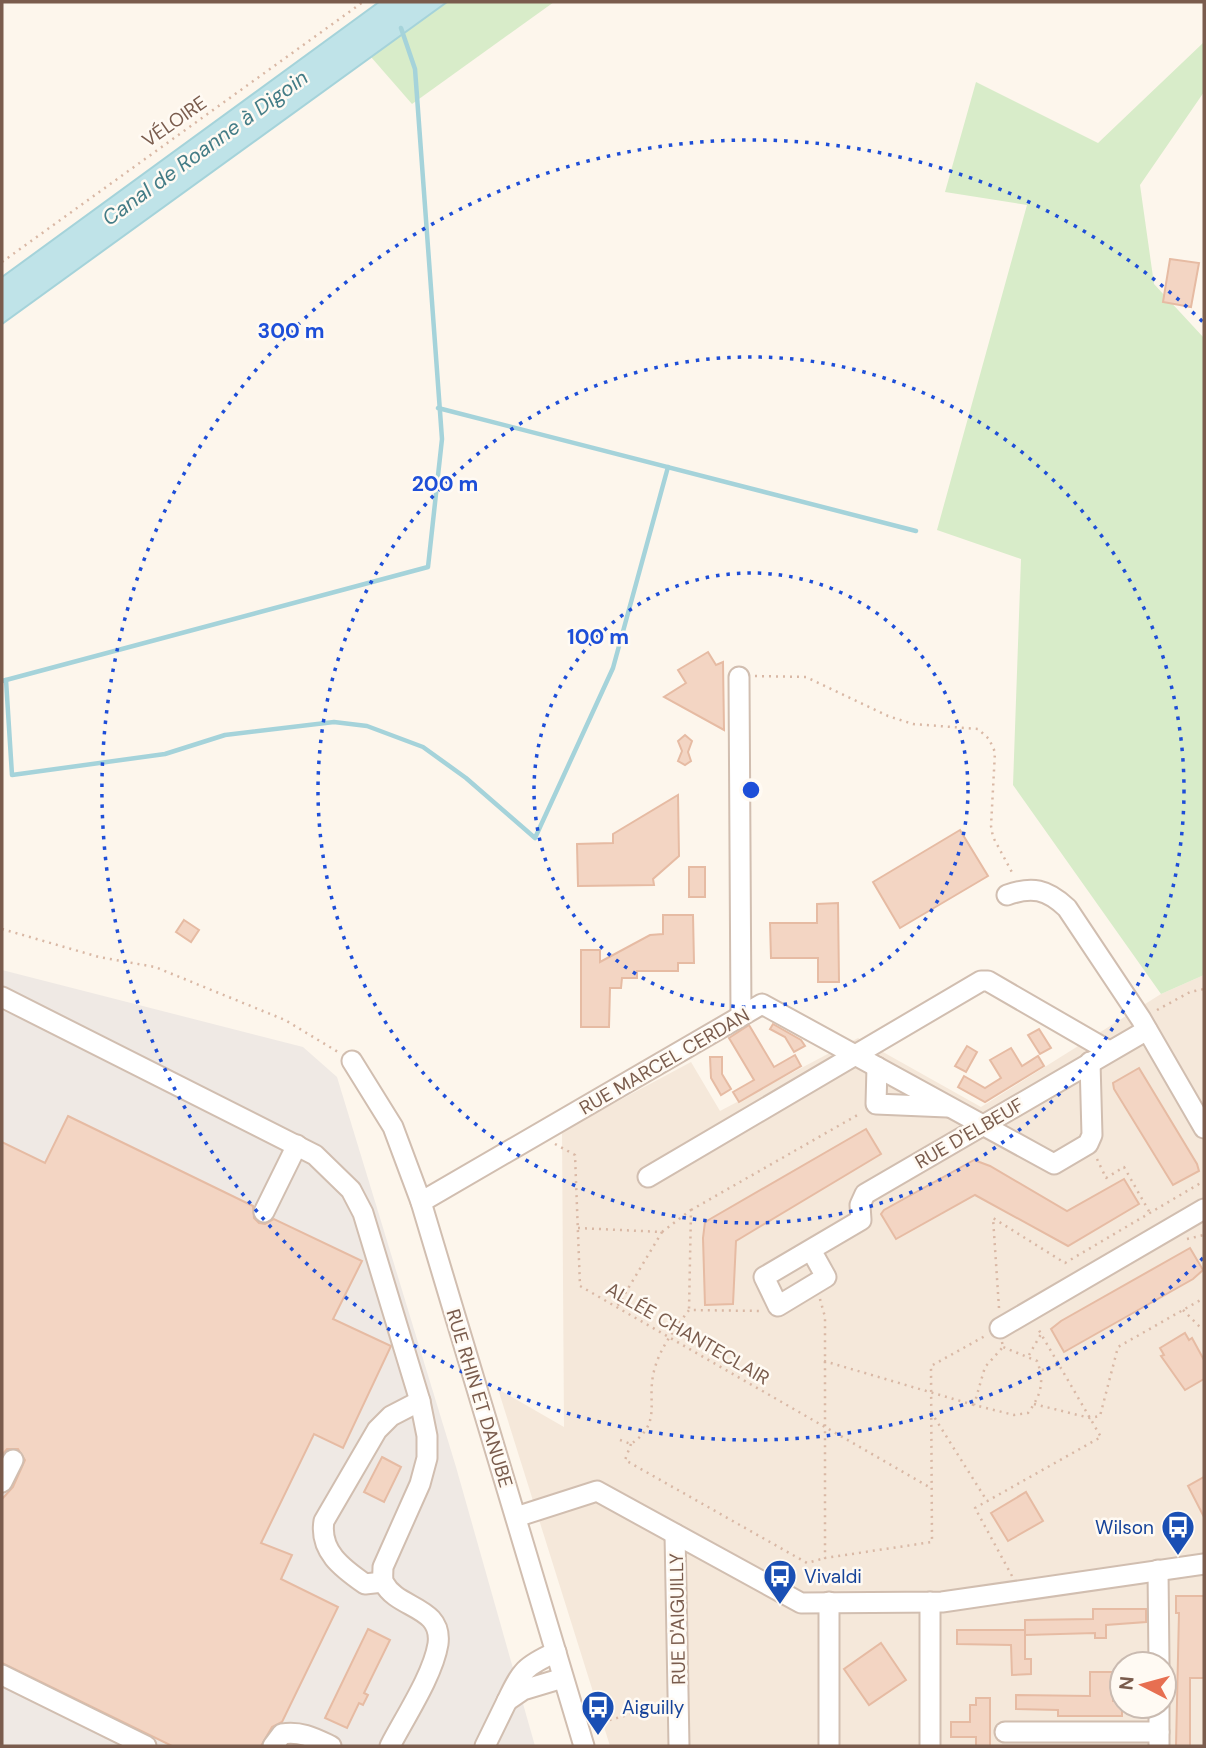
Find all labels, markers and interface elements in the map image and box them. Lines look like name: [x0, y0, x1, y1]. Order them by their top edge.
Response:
water label: Canal de Roanne à Digoin: [96, 64, 314, 232]
street label: VÉLOIRE: [137, 90, 212, 153]
text: 300 m: [258, 317, 324, 345]
text: 200 m: [412, 470, 478, 498]
text: 100 m: [567, 623, 629, 651]
centre of rings: [739, 778, 763, 802]
street label: RUE MARCEL CERDAN: [575, 1003, 754, 1120]
street label: RUE D'ELBEUF: [911, 1092, 1028, 1175]
street label: ALLÉE CHANTECLAIR: [601, 1276, 774, 1390]
street label: RUE RHIN ET DANUBE: [440, 1306, 519, 1490]
bus stop icon: Wilson: [1159, 1508, 1197, 1557]
place label: Wilson: [1095, 1515, 1154, 1540]
street label: RUE D'AIGUILLY: [664, 1553, 691, 1685]
bus stop icon: Vivaldi: [761, 1557, 799, 1606]
place label: Vivaldi: [804, 1564, 862, 1589]
north arrow: [1108, 1650, 1178, 1720]
text: N: [1113, 1675, 1140, 1691]
bus stop icon: Aiguilly: [579, 1688, 617, 1737]
place label: Aiguilly: [622, 1695, 685, 1720]

